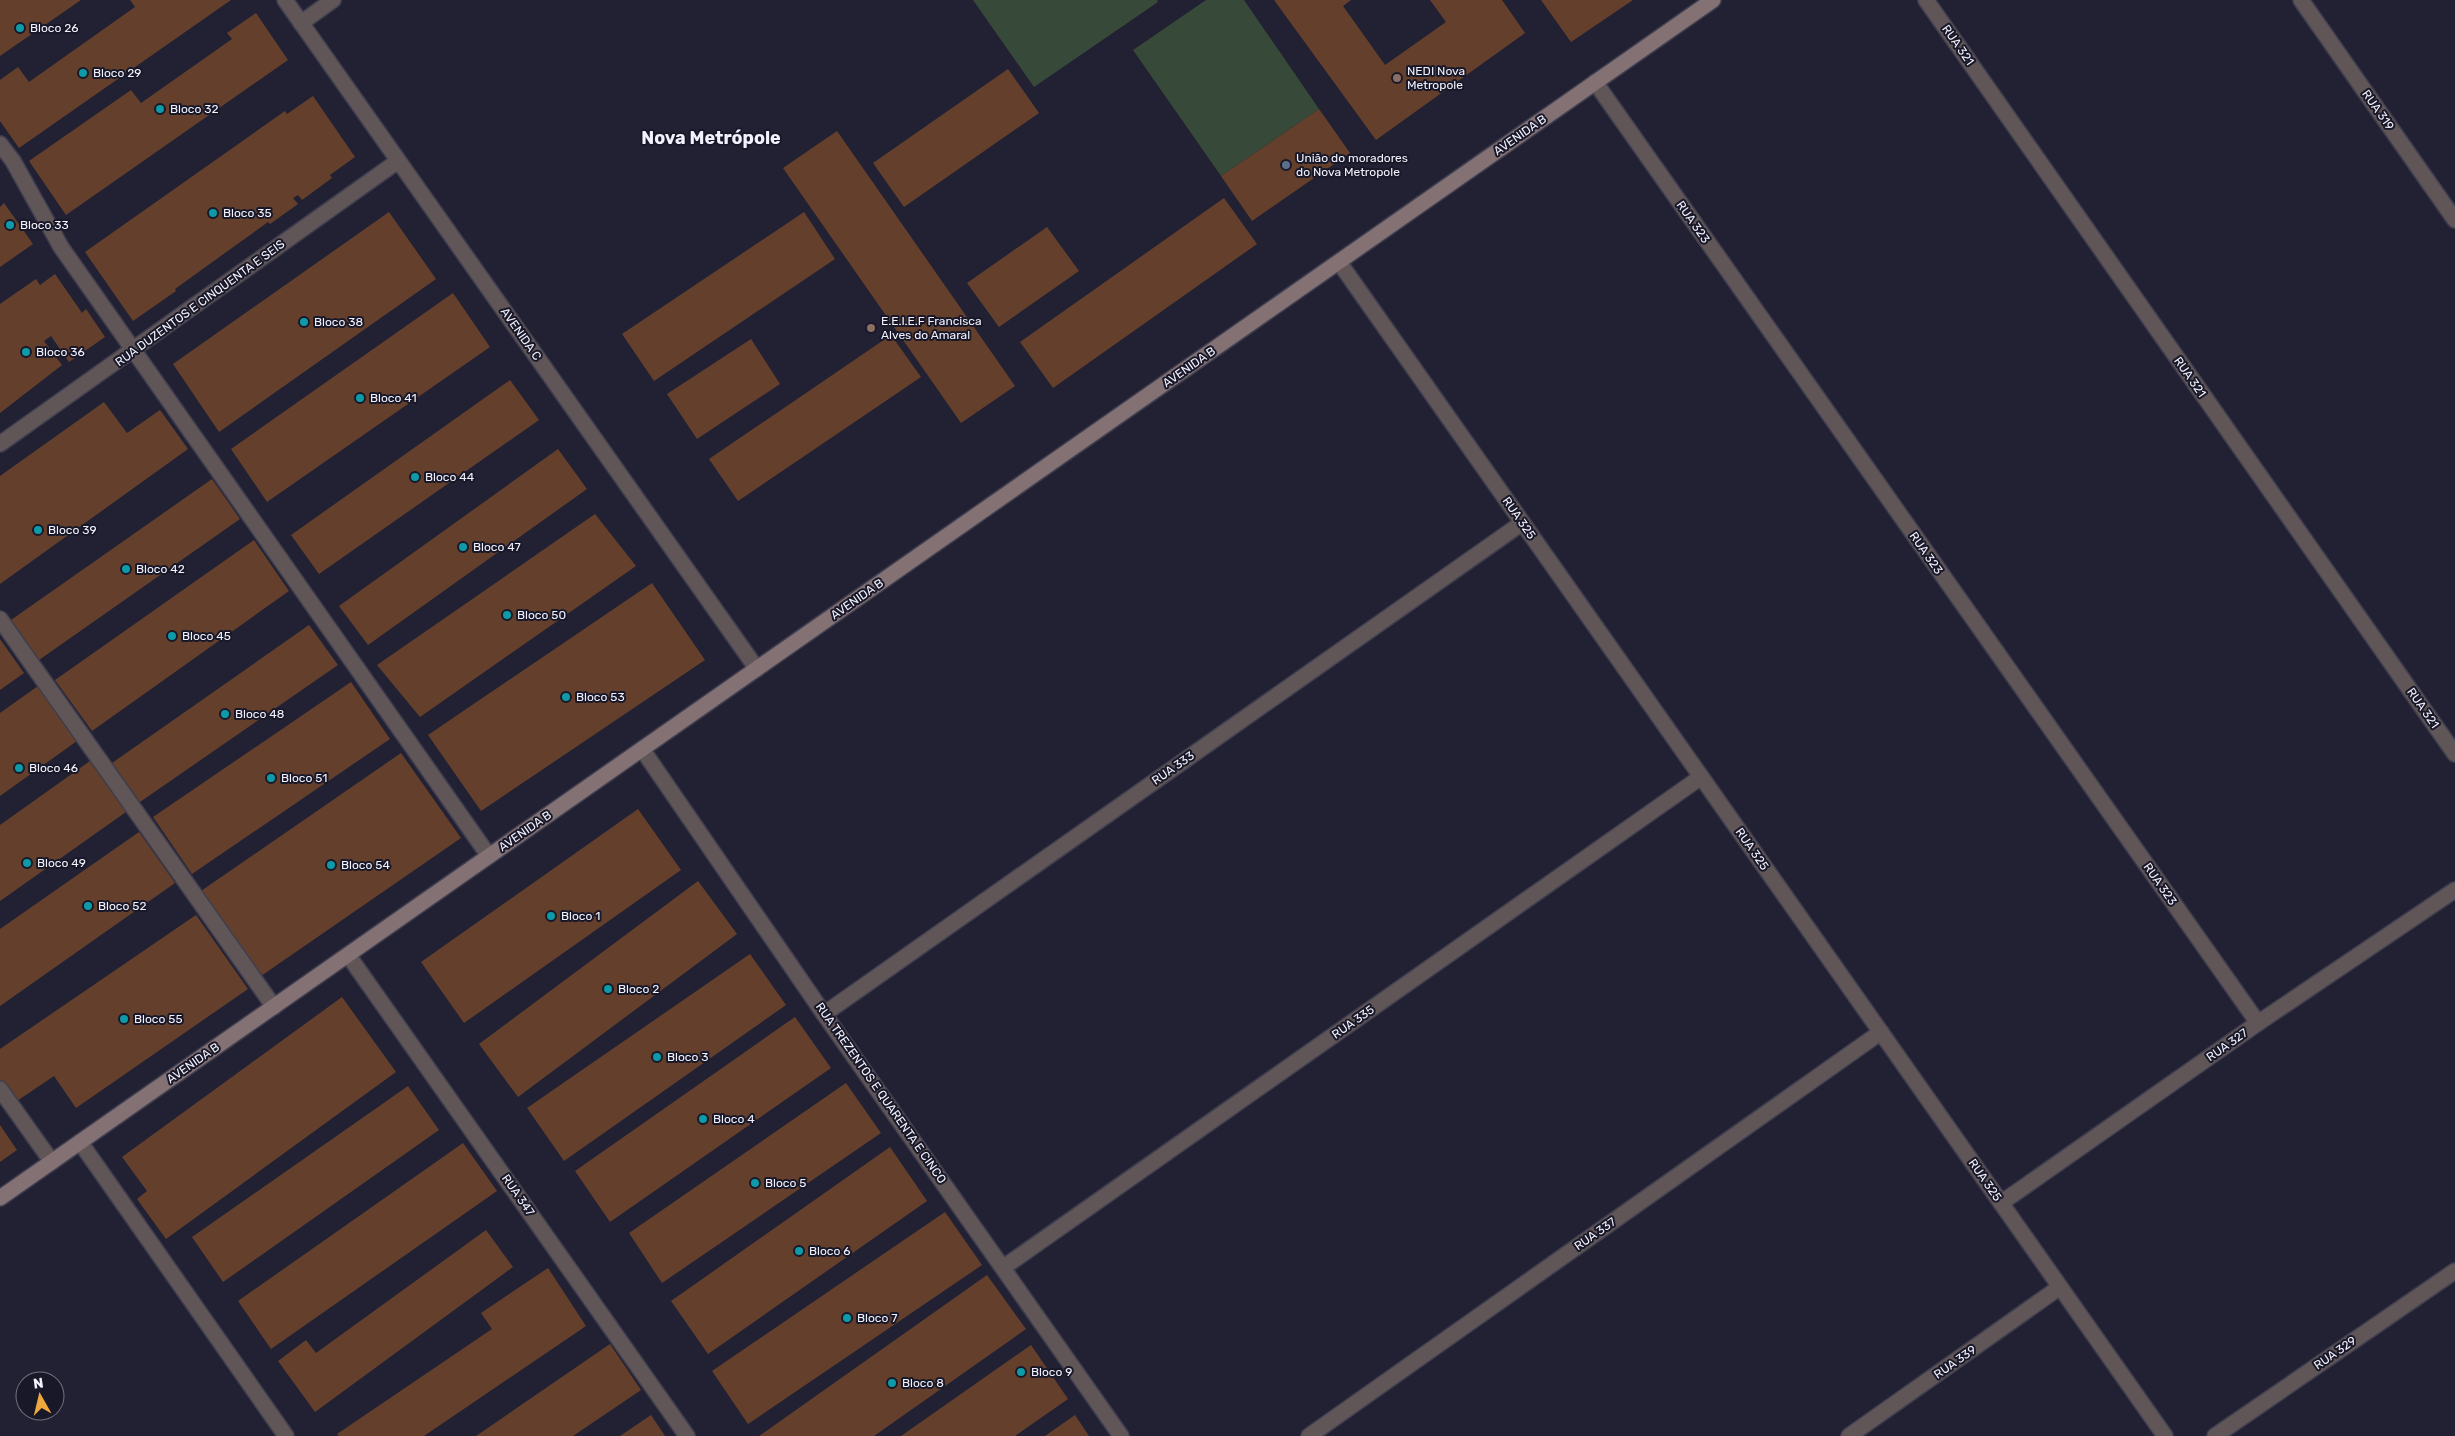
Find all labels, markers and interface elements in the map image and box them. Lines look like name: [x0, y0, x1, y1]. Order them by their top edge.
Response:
place label: Bloco 26: [30, 21, 79, 35]
marker: Bloco 26: [14, 22, 26, 34]
street label: RUA 321: [1939, 22, 1977, 68]
place label: NEDI Nova Metropole: [1407, 64, 1465, 92]
place label: Bloco 29: [93, 66, 141, 80]
marker: Bloco 29: [77, 67, 89, 79]
marker: NEDI Nova Metropole: [1391, 72, 1403, 84]
street label: RUA 319: [2359, 87, 2397, 133]
place label: Bloco 32: [170, 102, 219, 116]
marker: Bloco 32: [154, 103, 166, 115]
street label: AVENIDA B: [1491, 112, 1549, 158]
district label: Nova Metrópole: [641, 127, 781, 149]
place label: União do moradores do Nova Metropole: [1296, 151, 1408, 179]
marker: União do moradores do Nova Metropole: [1280, 159, 1292, 171]
street label: RUA 323: [1673, 198, 1713, 246]
place label: Bloco 35: [223, 206, 272, 220]
marker: Bloco 35: [207, 207, 219, 219]
place label: Bloco 33: [20, 218, 69, 232]
marker: Bloco 33: [4, 219, 16, 231]
street label: RUA DUZENTOS E CINQUENTA E SEIS: [113, 237, 287, 369]
street label: AVENIDA C: [498, 305, 544, 363]
place label: E.E.I.E.F Francisca Alves do Amaral: [881, 314, 982, 342]
place label: Bloco 38: [314, 315, 363, 329]
marker: Bloco 38: [298, 316, 310, 328]
marker: E.E.I.E.F Francisca Alves do Amaral: [865, 322, 877, 334]
street label: AVENIDA B: [1160, 344, 1218, 390]
place label: Bloco 36: [36, 345, 85, 359]
marker: Bloco 36: [20, 346, 32, 358]
street label: RUA 321: [2171, 354, 2209, 400]
place label: Bloco 41: [370, 391, 417, 405]
marker: Bloco 41: [354, 392, 366, 404]
place label: Bloco 44: [425, 470, 475, 484]
marker: Bloco 44: [409, 471, 421, 483]
street label: RUA 325: [1499, 494, 1539, 542]
place label: Bloco 39: [48, 523, 97, 537]
marker: Bloco 39: [32, 524, 44, 536]
street label: RUA 323: [1906, 529, 1946, 577]
place label: Bloco 47: [473, 540, 521, 554]
marker: Bloco 47: [457, 541, 469, 553]
place label: Bloco 42: [136, 562, 185, 576]
marker: Bloco 42: [120, 563, 132, 575]
street label: AVENIDA B: [828, 576, 886, 622]
place label: Bloco 50: [517, 608, 566, 622]
marker: Bloco 50: [501, 609, 513, 621]
place label: Bloco 45: [182, 629, 231, 643]
marker: Bloco 45: [166, 630, 178, 642]
street label: RUA 321: [2404, 685, 2442, 731]
place label: Bloco 53: [576, 690, 625, 704]
marker: Bloco 53: [560, 691, 572, 703]
place label: Bloco 48: [235, 707, 284, 721]
marker: Bloco 48: [219, 708, 231, 720]
street label: RUA 333: [1149, 748, 1197, 788]
place label: Bloco 46: [29, 761, 78, 775]
marker: Bloco 46: [13, 762, 25, 774]
place label: Bloco 51: [281, 771, 327, 785]
marker: Bloco 51: [265, 772, 277, 784]
street label: AVENIDA B: [496, 808, 554, 854]
street label: RUA 325: [1732, 825, 1772, 873]
place label: Bloco 49: [37, 856, 86, 870]
marker: Bloco 49: [21, 857, 33, 869]
place label: Bloco 54: [341, 858, 390, 872]
marker: Bloco 54: [325, 859, 337, 871]
street label: RUA 323: [2140, 860, 2180, 908]
place label: Bloco 52: [98, 899, 146, 913]
marker: Bloco 52: [82, 900, 94, 912]
place label: Bloco 1: [561, 909, 600, 923]
marker: Bloco 1: [545, 910, 557, 922]
place label: Bloco 2: [618, 982, 659, 996]
marker: Bloco 2: [602, 983, 614, 995]
street label: RUA TREZENTOS E QUARENTA E CINCO: [813, 1000, 949, 1186]
street label: RUA 335: [1329, 1002, 1377, 1042]
place label: Bloco 55: [134, 1012, 183, 1026]
marker: Bloco 55: [118, 1013, 130, 1025]
street label: RUA 327: [2204, 1026, 2250, 1064]
street label: AVENIDA B: [164, 1040, 222, 1086]
place label: Bloco 3: [667, 1050, 708, 1064]
marker: Bloco 3: [651, 1051, 663, 1063]
place label: Bloco 4: [713, 1112, 755, 1126]
marker: Bloco 4: [697, 1113, 709, 1125]
street label: RUA 325: [1965, 1156, 2005, 1204]
street label: RUA 347: [499, 1172, 537, 1218]
place label: Bloco 5: [765, 1176, 806, 1190]
marker: Bloco 5: [749, 1177, 761, 1189]
street label: RUA 337: [1572, 1215, 1618, 1253]
place label: Bloco 6: [809, 1244, 851, 1258]
marker: Bloco 6: [793, 1245, 805, 1257]
place label: Bloco 7: [857, 1311, 897, 1325]
marker: Bloco 7: [841, 1312, 853, 1324]
street label: RUA 329: [2311, 1333, 2359, 1373]
street label: RUA 339: [1931, 1342, 1979, 1382]
place label: Bloco 9: [1031, 1365, 1072, 1379]
marker: Bloco 9: [1015, 1366, 1027, 1378]
north arrow: [15, 1371, 65, 1421]
text: N: [32, 1375, 44, 1393]
place label: Bloco 8: [902, 1376, 944, 1390]
marker: Bloco 8: [886, 1377, 898, 1389]

